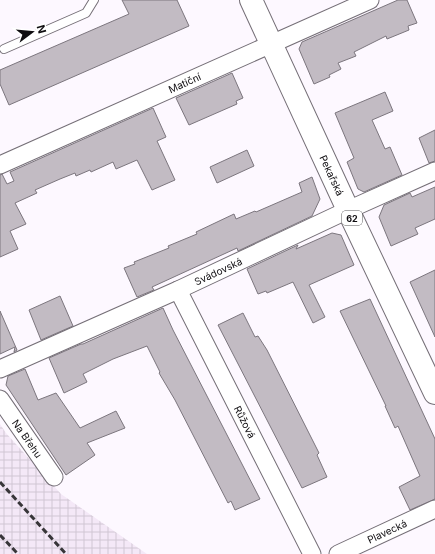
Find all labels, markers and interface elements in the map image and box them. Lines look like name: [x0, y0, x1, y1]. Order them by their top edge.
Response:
north arrow: [12, 12, 52, 52]
text: N: [34, 23, 49, 35]
street label: Matiční: [166, 70, 203, 95]
street label: Pekařská: [317, 153, 346, 197]
road number: 62: [342, 211, 362, 225]
street label: Svádovská: [192, 255, 244, 288]
street label: Růžová: [232, 404, 258, 440]
street label: Na Břehu: [10, 417, 45, 460]
street label: Plavecká: [365, 517, 409, 546]

